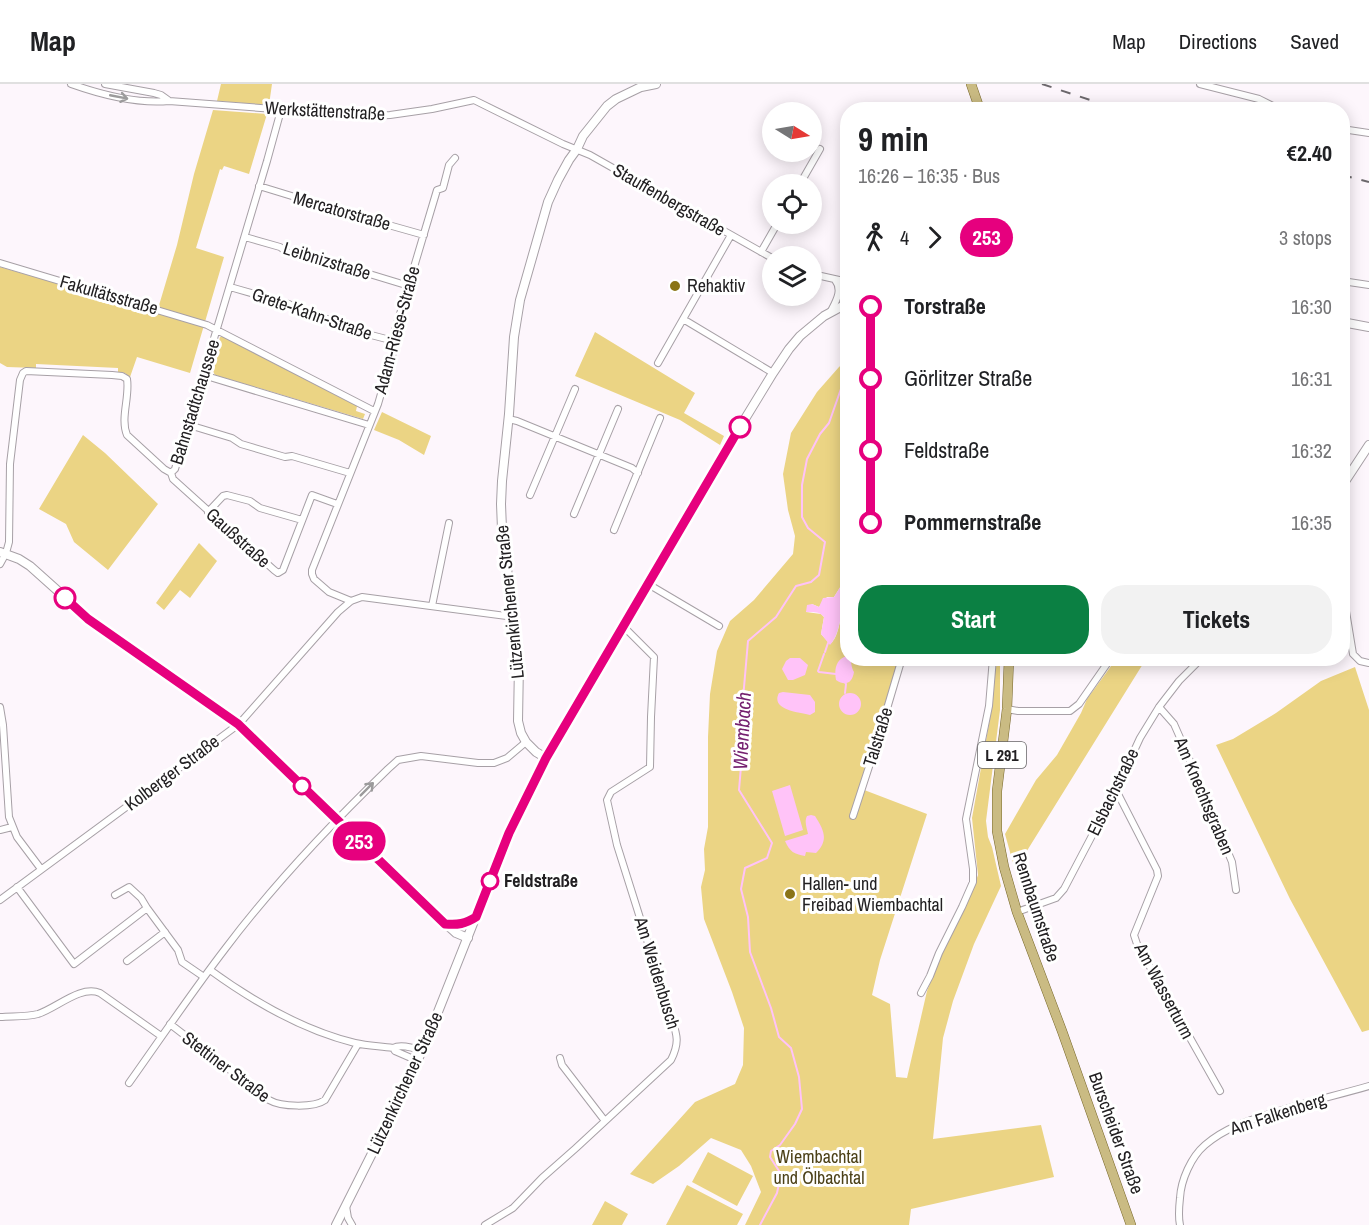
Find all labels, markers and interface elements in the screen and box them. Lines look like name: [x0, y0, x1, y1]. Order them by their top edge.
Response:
text: Map: [30, 22, 76, 60]
text: Map: [1112, 27, 1146, 56]
text: Directions: [1179, 27, 1257, 56]
text: Saved: [1290, 27, 1339, 56]
one-way arrow: [109, 92, 128, 103]
street label: Werkstättenstraße: [264, 95, 386, 126]
north arrow: [762, 102, 822, 162]
map controls: [762, 102, 822, 306]
text: 9 min: [858, 117, 929, 161]
text: €2.40: [1287, 138, 1332, 168]
street label: Stauffenbergstraße: [608, 157, 730, 242]
text: 16:26 – 16:35 · Bus: [858, 162, 1000, 189]
button: locate: [762, 174, 822, 234]
street label: Mercatorstraße: [291, 185, 394, 236]
icon: walk: [858, 221, 891, 254]
icon: forward: [918, 221, 951, 254]
text: 253: [972, 223, 1001, 252]
text: 4: [900, 224, 909, 251]
text: 3 stops: [1279, 224, 1332, 251]
street label: Leibnizstraße: [280, 235, 374, 286]
button: layers: [762, 246, 822, 306]
street label: Adam-Riese-Straße: [367, 263, 426, 397]
street label: Fakultätsstraße: [57, 269, 161, 320]
place label: Rehaktiv: [687, 273, 746, 298]
marker: Rehaktiv: [668, 279, 682, 293]
street label: Grete-Kahn-Straße: [249, 281, 376, 346]
text: Torstraße: [904, 291, 986, 321]
text: 16:30: [1291, 293, 1332, 320]
street label: Bahnstadtchaussee: [164, 336, 225, 468]
text: Görlitzer Straße: [904, 363, 1032, 393]
text: 16:31: [1291, 365, 1332, 392]
unlabelled marker: [729, 416, 751, 438]
text: Feldstraße: [904, 435, 989, 465]
text: 16:32: [1291, 437, 1332, 464]
street label: Gaußstraße: [201, 502, 276, 573]
text: Pommernstraße: [904, 507, 1041, 537]
text: 16:35: [1291, 509, 1332, 536]
street label: Lützenkirchener Straße: [489, 524, 530, 680]
button: Start: [858, 585, 1089, 654]
button: Tickets: [1101, 585, 1332, 654]
unlabelled marker: [54, 587, 76, 609]
water label: Wiembach: [726, 691, 757, 771]
street label: Talstraße: [857, 704, 898, 770]
street label: Kolberger Straße: [119, 729, 224, 816]
street label: Am Knechtsgraben: [1168, 732, 1240, 858]
road number: L 291: [978, 742, 1026, 768]
street label: Elsbachstraße: [1081, 744, 1144, 840]
unlabelled marker: [293, 777, 311, 795]
one-way arrow: [360, 782, 374, 797]
line badge: 253: [324, 822, 394, 861]
text: 253: [345, 827, 373, 856]
street label: Rennbaumstraße: [1007, 849, 1066, 965]
place label: Feldstraße: [504, 868, 578, 893]
place label: Hallen- und Freibad Wiembachtal: [802, 871, 943, 917]
marker: Feldstraße: [481, 872, 499, 890]
marker: Hallen- und Freibad Wiembachtal: [783, 887, 797, 901]
street label: Am Weidenbusch: [628, 913, 686, 1032]
street label: Am Wasserturm: [1128, 938, 1200, 1043]
street label: Lützenkirchener Straße: [361, 1008, 448, 1158]
street label: Stettiner Straße: [177, 1025, 275, 1108]
street label: Burscheider Straße: [1083, 1068, 1150, 1197]
street label: Am Falkenberg: [1226, 1086, 1330, 1141]
park label: Wiembachtal und Ölbachtal: [773, 1144, 865, 1190]

